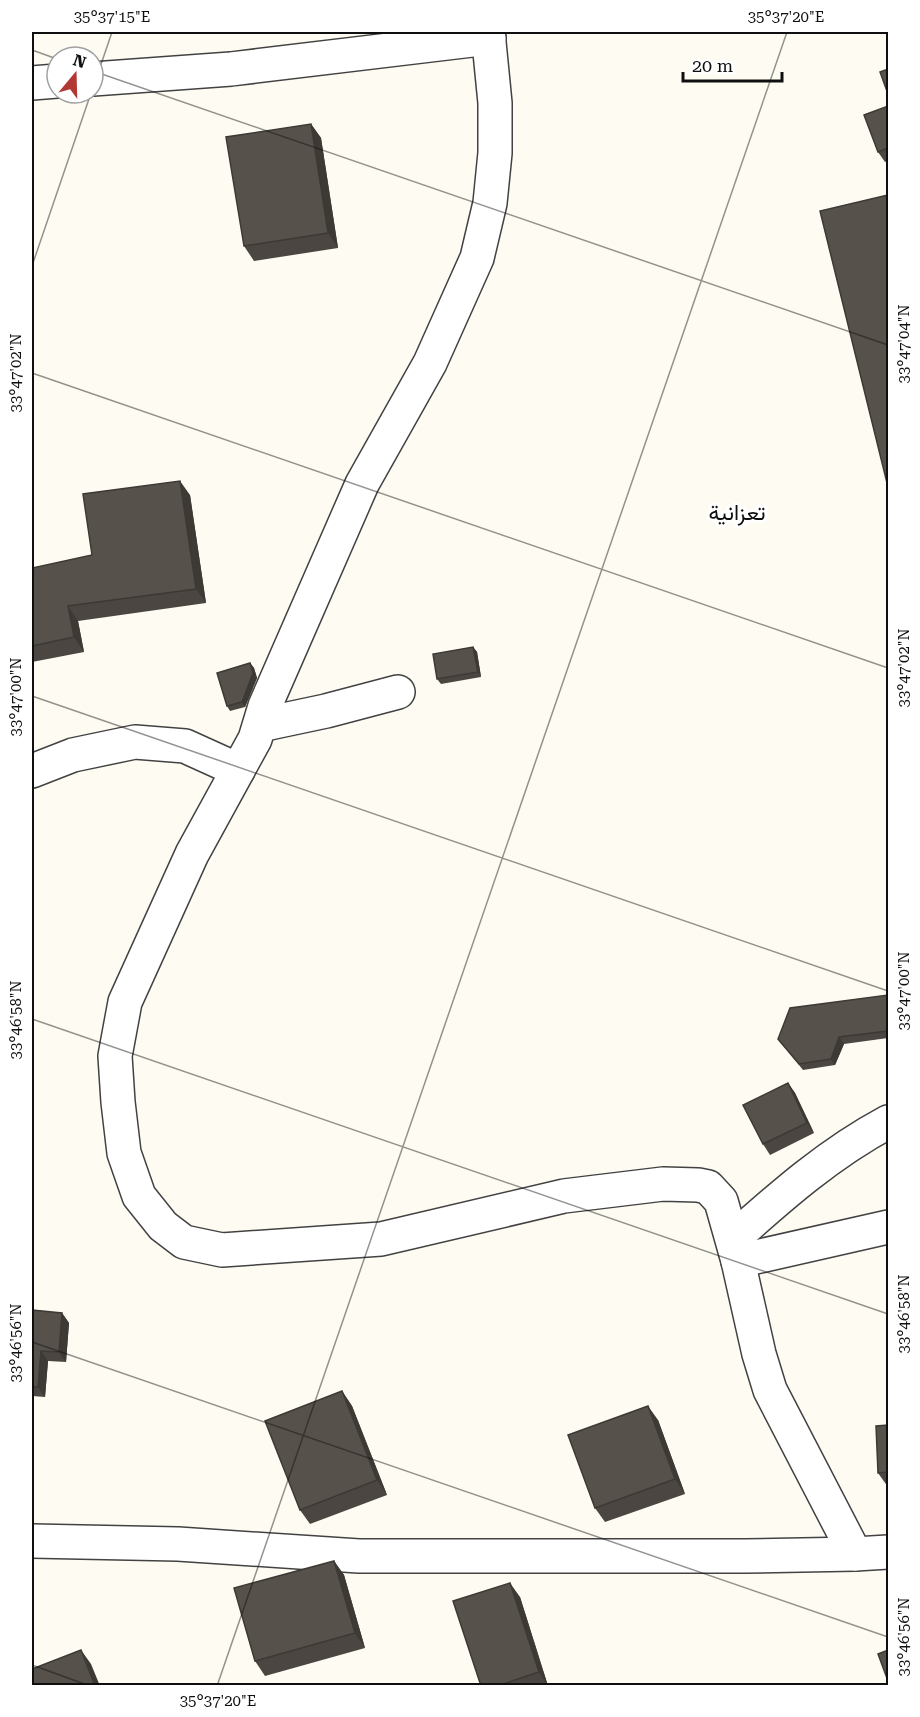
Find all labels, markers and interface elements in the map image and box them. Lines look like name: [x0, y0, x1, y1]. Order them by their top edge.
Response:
text: 35°37'15"E: [74, 8, 150, 26]
text: 35°37'20"E: [748, 8, 824, 26]
north arrow: [45, 45, 105, 105]
scale bar: [683, 45, 782, 83]
text: N: [71, 50, 89, 72]
text: 20 m: [692, 55, 733, 76]
text: 33°47'04"N: [895, 304, 913, 384]
text: 33°47'02"N: [7, 333, 25, 413]
district label: تعزانية: [708, 500, 766, 526]
text: 33°47'02"N: [895, 628, 913, 708]
text: 33°47'00"N: [7, 657, 25, 737]
text: 33°47'00"N: [895, 951, 913, 1031]
text: 33°46'58"N: [7, 980, 25, 1060]
text: 33°46'58"N: [895, 1274, 913, 1354]
text: 33°46'56"N: [7, 1303, 25, 1383]
text: 33°46'56"N: [895, 1597, 913, 1677]
text: 35°37'20"E: [180, 1692, 256, 1710]

